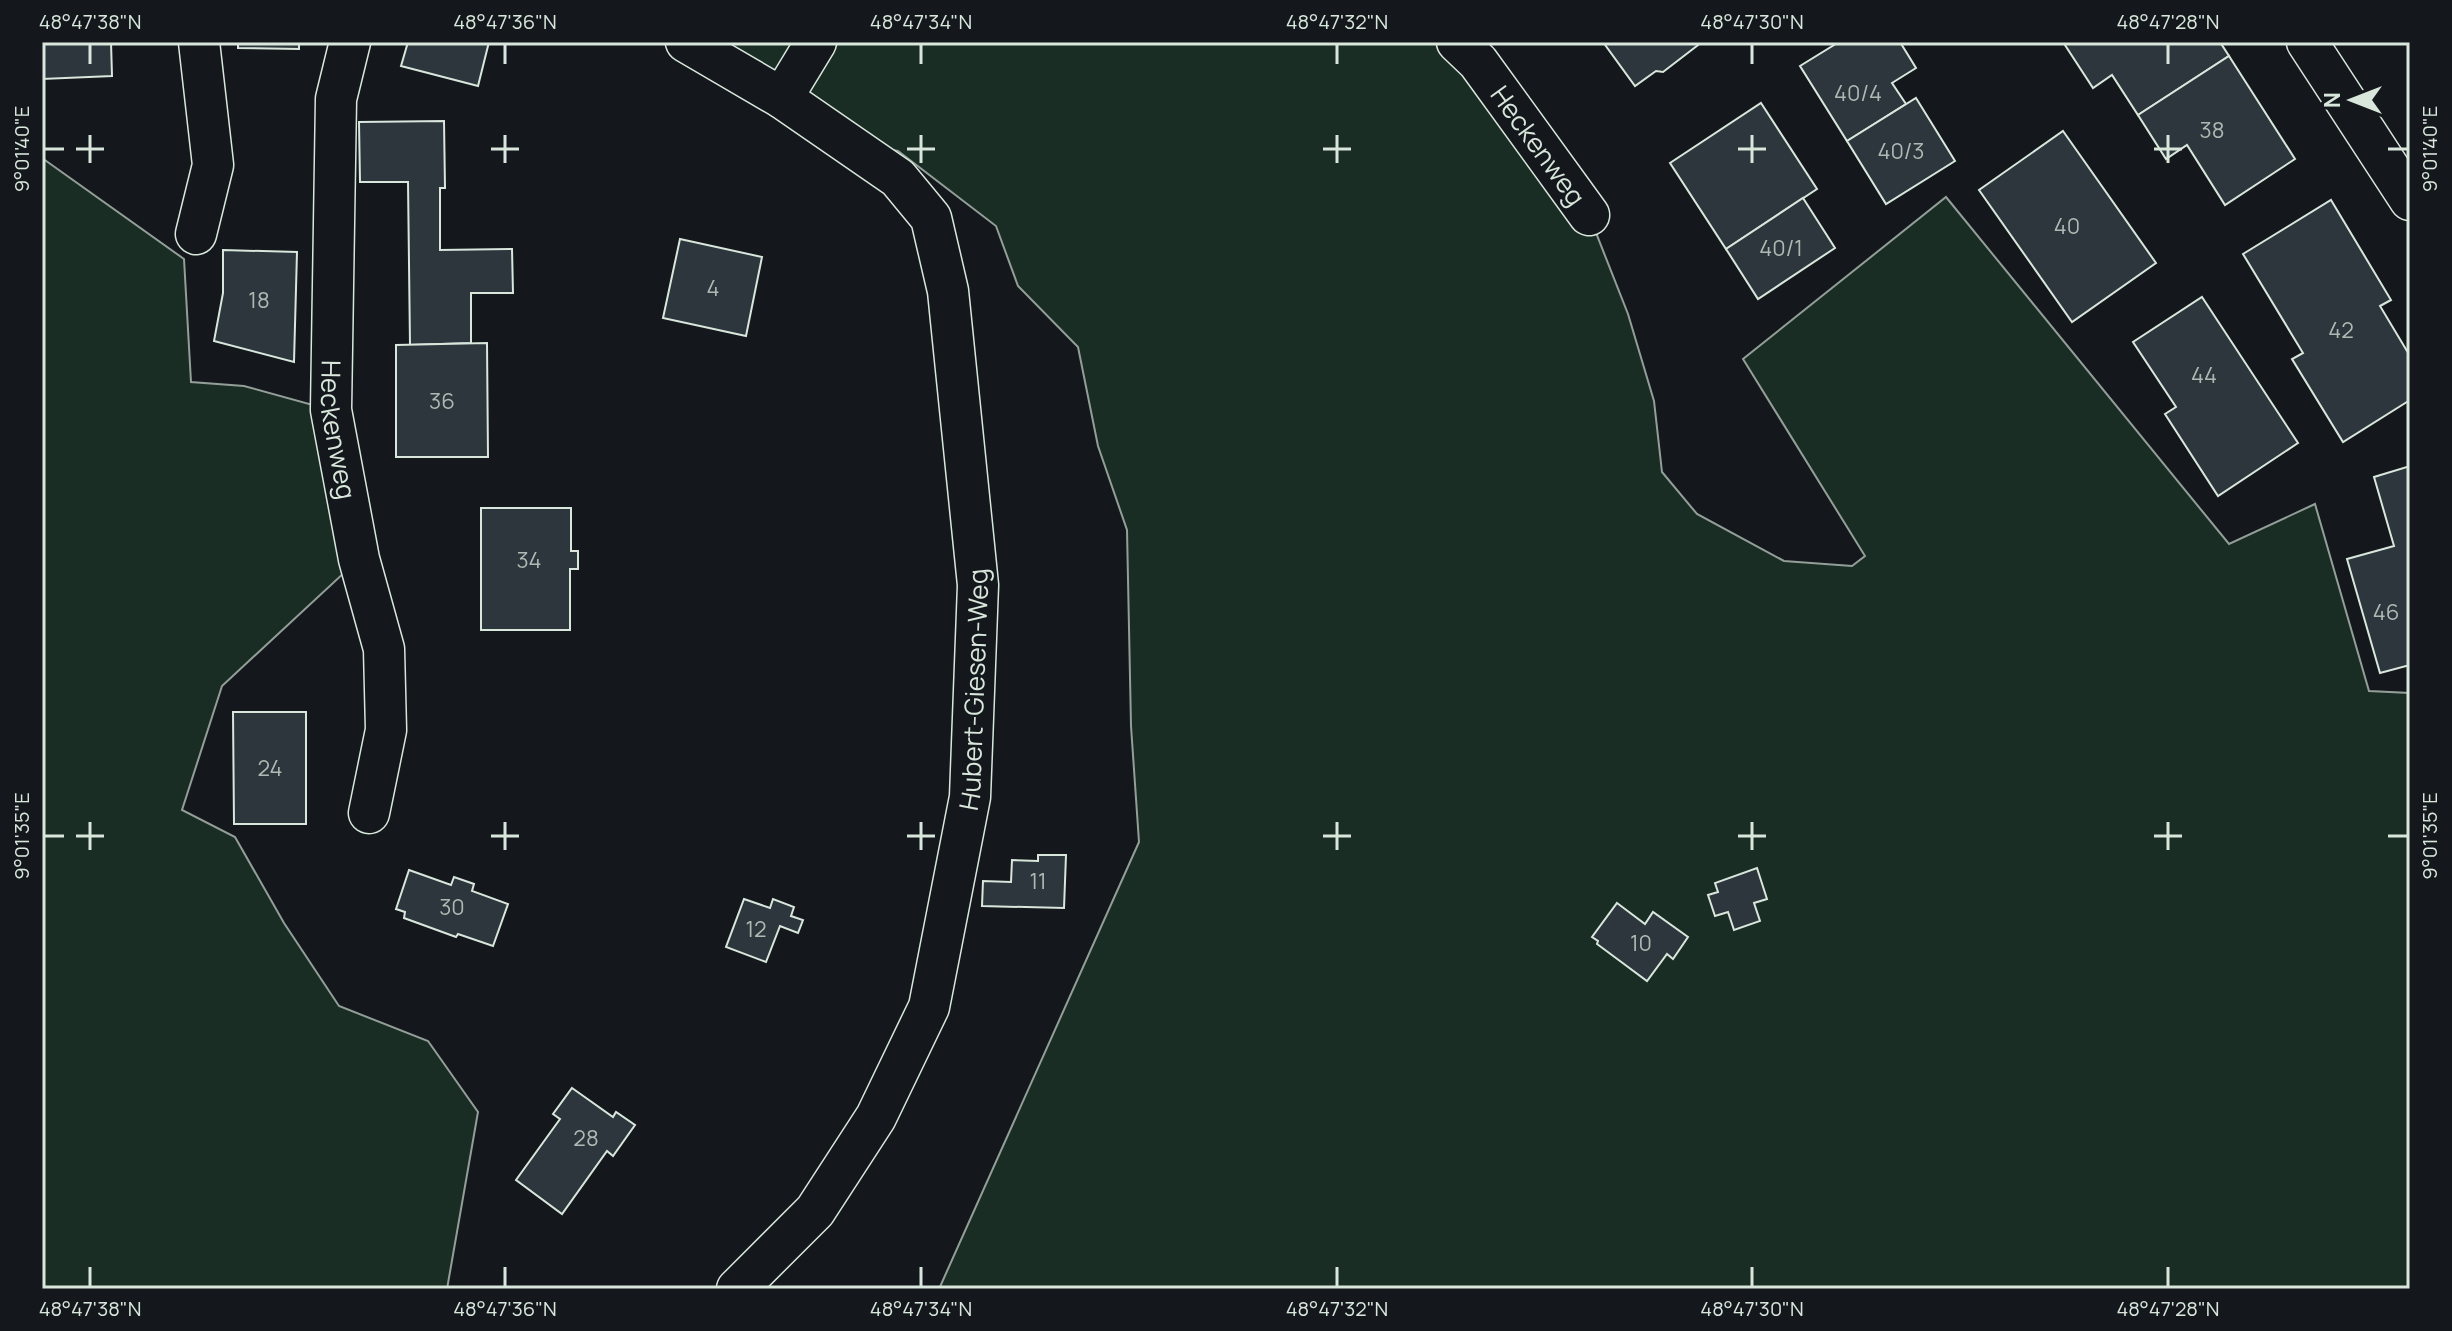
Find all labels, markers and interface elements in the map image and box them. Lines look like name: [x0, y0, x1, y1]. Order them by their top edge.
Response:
text: 48°47'38"N: [39, 8, 141, 35]
text: 48°47'36"N: [453, 8, 557, 35]
text: 48°47'34"N: [870, 8, 972, 35]
text: 48°47'32"N: [1286, 8, 1388, 35]
text: 48°47'30"N: [1700, 8, 1804, 35]
text: 48°47'28"N: [2116, 8, 2220, 35]
north arrow: [2312, 60, 2392, 140]
street label: Heckenweg: [1483, 78, 1594, 213]
house number: 40/4: [1834, 78, 1882, 108]
text: N: [2317, 92, 2347, 108]
text: 9°01'40"E: [8, 106, 35, 192]
text: 9°01'40"E: [2416, 106, 2443, 192]
house number: 38: [2200, 115, 2224, 145]
house number: 40/3: [1877, 136, 1925, 166]
house number: 40: [2054, 211, 2080, 241]
house number: 40/1: [1759, 233, 1803, 263]
house number: 4: [707, 273, 719, 303]
house number: 18: [248, 285, 270, 315]
house number: 42: [2328, 315, 2354, 345]
street label: Heckenweg: [313, 360, 365, 502]
house number: 44: [2191, 360, 2217, 390]
house number: 36: [429, 386, 455, 416]
house number: 34: [516, 545, 542, 575]
street label: Hubert-Giesen-Weg: [950, 567, 996, 813]
house number: 46: [2373, 597, 2399, 627]
house number: 24: [257, 753, 283, 783]
text: 9°01'35"E: [8, 792, 35, 880]
text: 9°01'35"E: [2416, 792, 2443, 880]
house number: 11: [1029, 866, 1047, 896]
house number: 30: [439, 892, 465, 922]
house number: 12: [745, 914, 767, 944]
house number: 10: [1630, 928, 1652, 958]
house number: 28: [573, 1123, 599, 1153]
text: 48°47'38"N: [39, 1295, 141, 1322]
text: 48°47'36"N: [453, 1295, 557, 1322]
text: 48°47'34"N: [870, 1295, 972, 1322]
text: 48°47'32"N: [1286, 1295, 1388, 1322]
text: 48°47'30"N: [1700, 1295, 1804, 1322]
text: 48°47'28"N: [2116, 1295, 2220, 1322]

